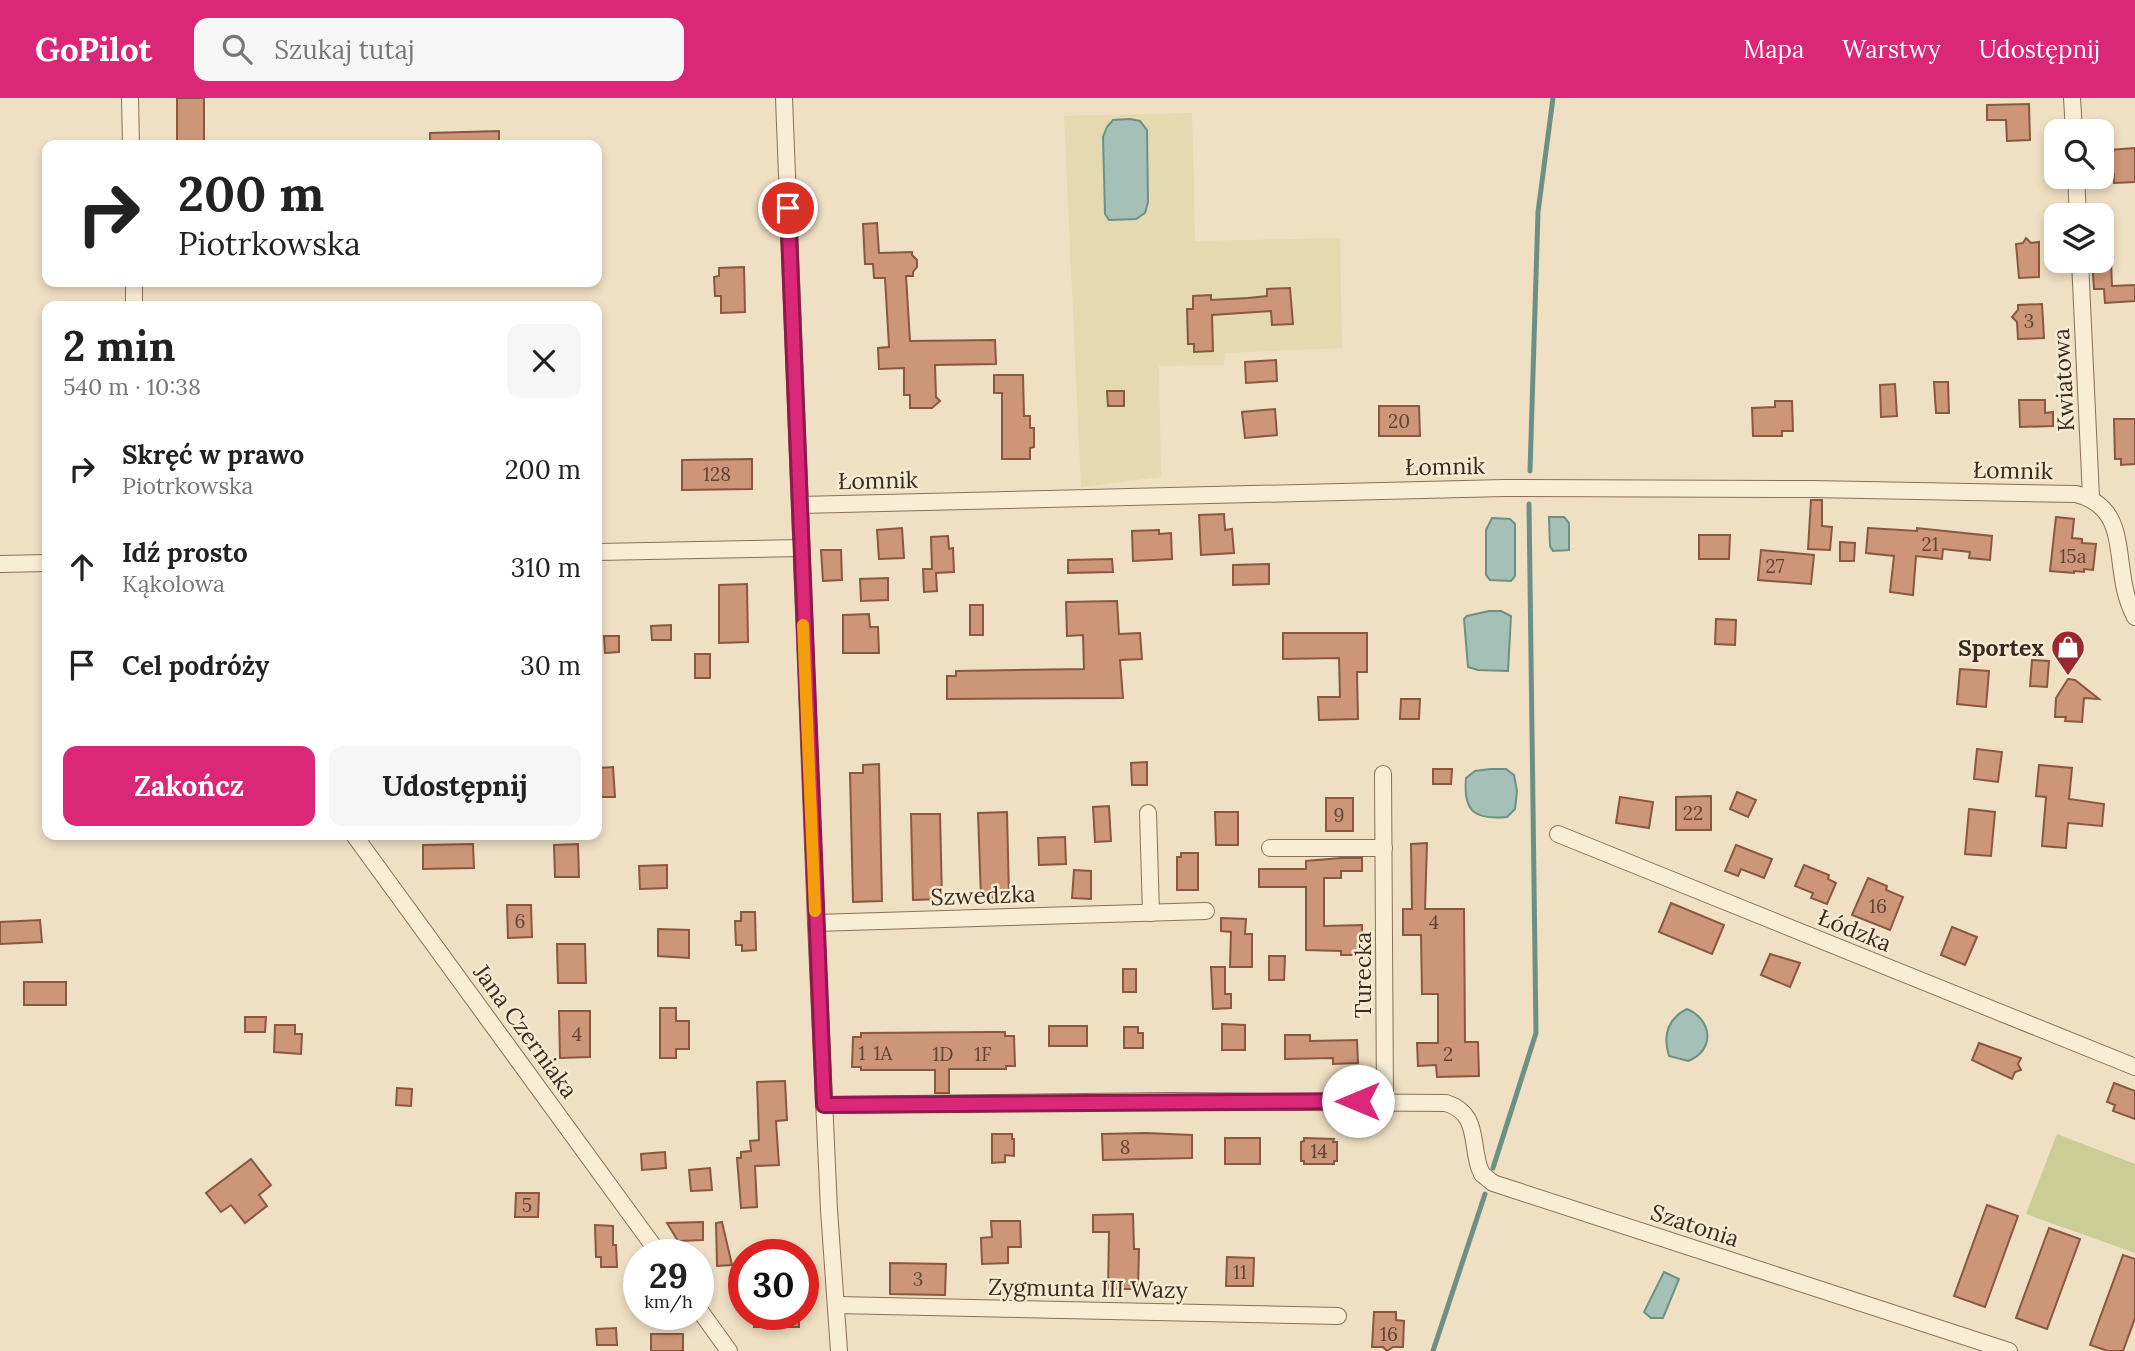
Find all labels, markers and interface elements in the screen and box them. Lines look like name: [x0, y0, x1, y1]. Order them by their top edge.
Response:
search box: [194, 18, 684, 81]
text: GoPilot: [35, 28, 152, 70]
icon: search: [218, 30, 256, 68]
text: Szukaj tutaj: [274, 33, 415, 66]
text: Mapa: [1743, 34, 1804, 65]
text: Warstwy: [1842, 34, 1941, 65]
text: Udostępnij: [1979, 34, 2100, 65]
map controls: [2044, 119, 2114, 273]
button: search: [2044, 119, 2114, 189]
text: 200 m: [178, 162, 324, 224]
icon: right: [63, 168, 154, 259]
pin: [758, 178, 818, 238]
icon: arrive: [769, 189, 807, 227]
button: layers: [2044, 203, 2114, 273]
text: Piotrkowska: [178, 223, 361, 264]
house number: 3: [2024, 309, 2034, 333]
text: 2 min: [63, 319, 176, 373]
button: close: [507, 324, 581, 398]
street label: Kwiatowa: [2046, 328, 2080, 432]
text: 540 m · 10:38: [63, 372, 201, 401]
house number: 20: [1388, 409, 1410, 433]
text: Skręć w prawo: [122, 438, 304, 471]
icon: right: [63, 450, 101, 488]
street label: Łomnik: [1405, 451, 1486, 481]
text: 200 m: [505, 453, 581, 486]
street label: Łomnik: [1973, 455, 2054, 485]
house number: 128: [703, 462, 731, 486]
street label: Łomnik: [838, 465, 919, 495]
text: Piotrkowska: [122, 471, 253, 500]
house number: 21: [1921, 532, 1939, 556]
text: Idź prosto: [122, 536, 248, 569]
house number: 15a: [2059, 544, 2087, 568]
icon: ahead: [63, 548, 101, 586]
text: 310 m: [511, 551, 581, 584]
house number: 27: [1766, 554, 1785, 578]
text: Kąkolowa: [122, 569, 225, 598]
shop icon: Sportex: [2049, 628, 2087, 677]
place label: Sportex: [1958, 633, 2044, 662]
icon: arrive: [63, 646, 101, 684]
text: Cel podróży: [122, 649, 269, 682]
text: 30 m: [520, 649, 581, 682]
button: Zakończ: [63, 746, 315, 826]
button: Udostępnij: [329, 746, 581, 826]
house number: 22: [1683, 801, 1703, 825]
house number: 9: [1334, 803, 1344, 827]
street label: Szwedzka: [930, 879, 1036, 911]
house number: 16: [1869, 894, 1887, 918]
street label: Łódzka: [1814, 902, 1896, 958]
house number: 6: [515, 909, 526, 933]
house number: 4: [1429, 910, 1439, 934]
street label: Turecka: [1348, 932, 1377, 1018]
street label: Jana Czerniaka: [467, 958, 584, 1104]
house number: 4: [572, 1022, 582, 1046]
house number: 1: [859, 1041, 866, 1065]
house number: 1A: [873, 1041, 894, 1065]
house number: 1D: [932, 1042, 954, 1066]
house number: 1F: [974, 1042, 992, 1066]
house number: 2: [1443, 1042, 1453, 1066]
position arrow: [1321, 1064, 1395, 1138]
house number: 8: [1120, 1135, 1130, 1159]
house number: 14: [1310, 1139, 1328, 1163]
house number: 5: [522, 1193, 532, 1217]
street label: Szatonia: [1647, 1197, 1743, 1253]
speed limit sign: 30: [728, 1239, 819, 1330]
text: 29: [649, 1253, 688, 1298]
house number: 11: [1233, 1260, 1247, 1284]
house number: 3: [913, 1267, 923, 1291]
street label: Zygmunta III Wazy: [988, 1272, 1189, 1304]
text: km/h: [644, 1290, 693, 1313]
house number: 16: [1380, 1322, 1398, 1346]

